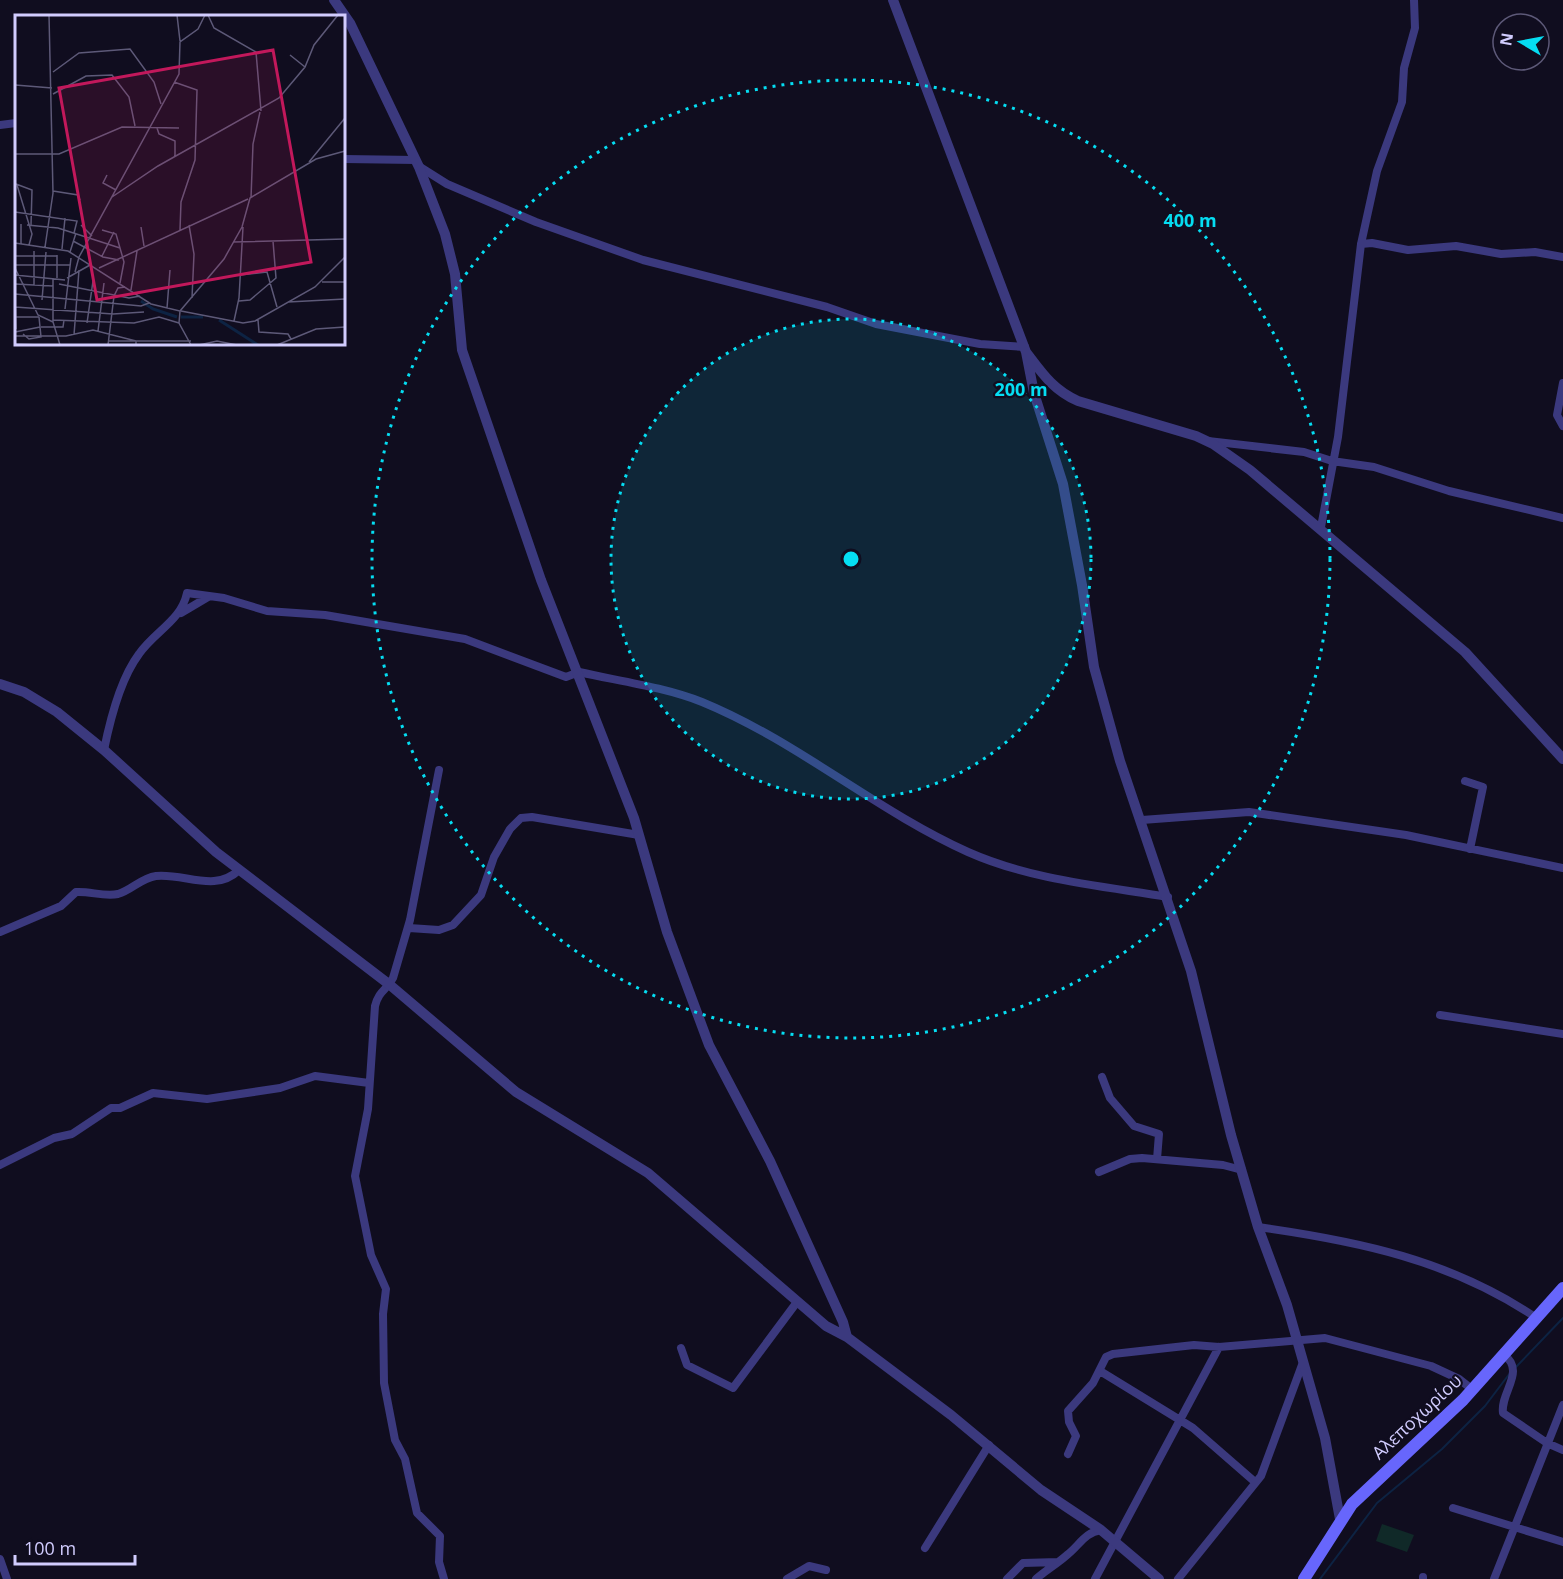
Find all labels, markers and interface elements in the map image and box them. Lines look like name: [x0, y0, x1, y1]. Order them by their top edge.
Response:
north arrow: [1491, 12, 1551, 72]
inset map: [15, 15, 345, 345]
text: N: [1494, 31, 1518, 48]
text: 400 m: [1163, 208, 1217, 232]
text: 200 m: [994, 377, 1048, 401]
centre of rings: [841, 549, 861, 569]
street label: Αλεποχωρίου: [1366, 1368, 1466, 1464]
scale bar: [15, 1528, 135, 1566]
text: 100 m: [24, 1536, 76, 1560]

